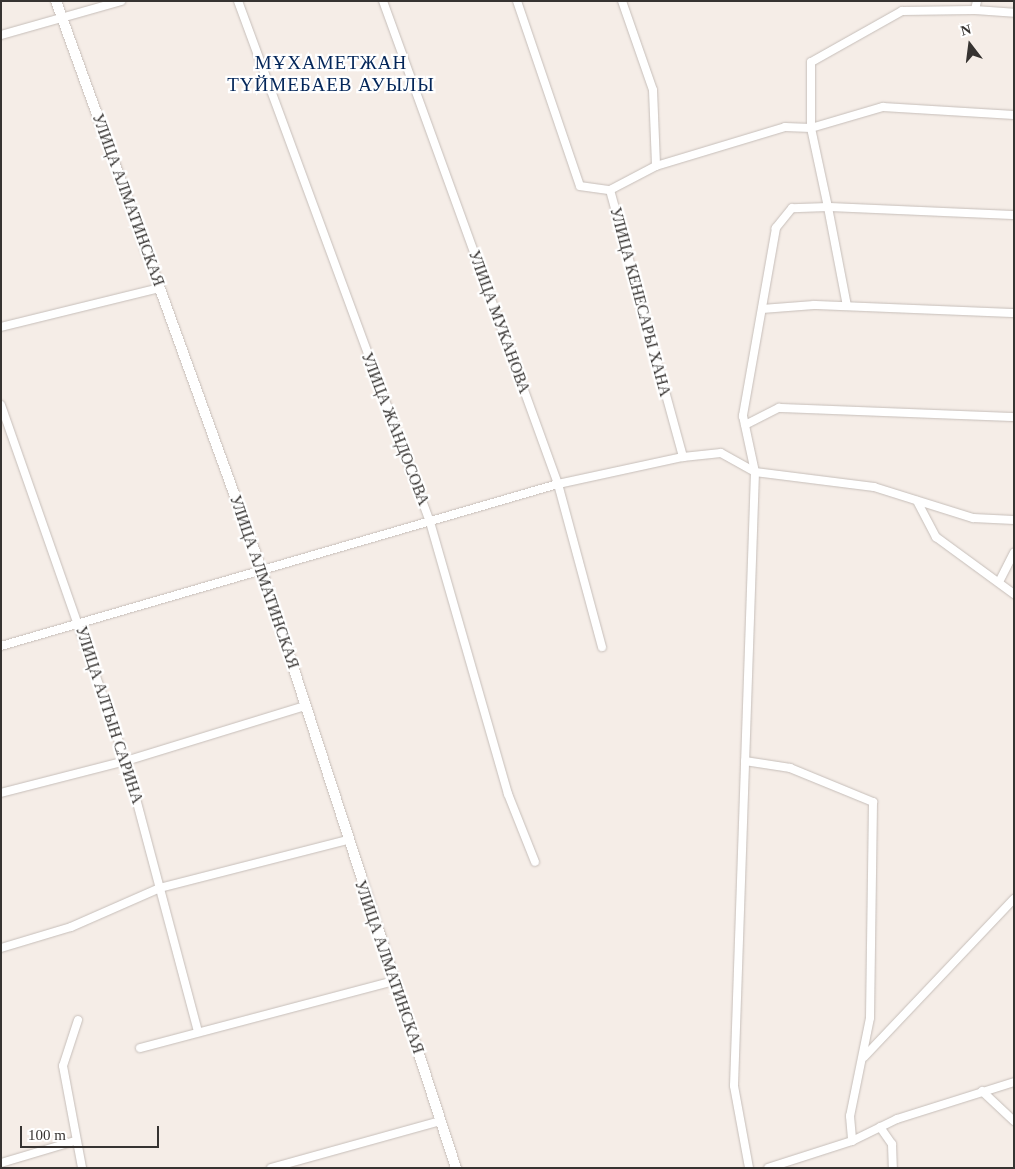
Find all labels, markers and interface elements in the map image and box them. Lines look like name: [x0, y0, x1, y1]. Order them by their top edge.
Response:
north arrow: [945, 20, 995, 70]
text: N: [959, 21, 973, 39]
district label: МҰХАМЕТЖАН ТҮЙМЕБАЕВ АУЫЛЫ: [225, 52, 437, 96]
street label: УЛИЦА АЛМАТИНСКАЯ: [88, 111, 168, 289]
street label: УЛИЦА КЕНЕСАРЫ ХАНА: [605, 205, 675, 399]
street label: УЛИЦА МУКАНОВА: [464, 248, 534, 396]
street label: УЛИЦА ЖАНДОСОВА: [357, 350, 433, 508]
street label: УЛИЦА АЛМАТИНСКАЯ: [225, 493, 303, 671]
street label: УЛИЦА АЛТЫН САРИНА: [71, 624, 147, 806]
street label: УЛИЦА АЛМАТИНСКАЯ: [350, 878, 428, 1056]
scale bar: [22, 1116, 161, 1148]
text: 100 m: [28, 1127, 66, 1143]

